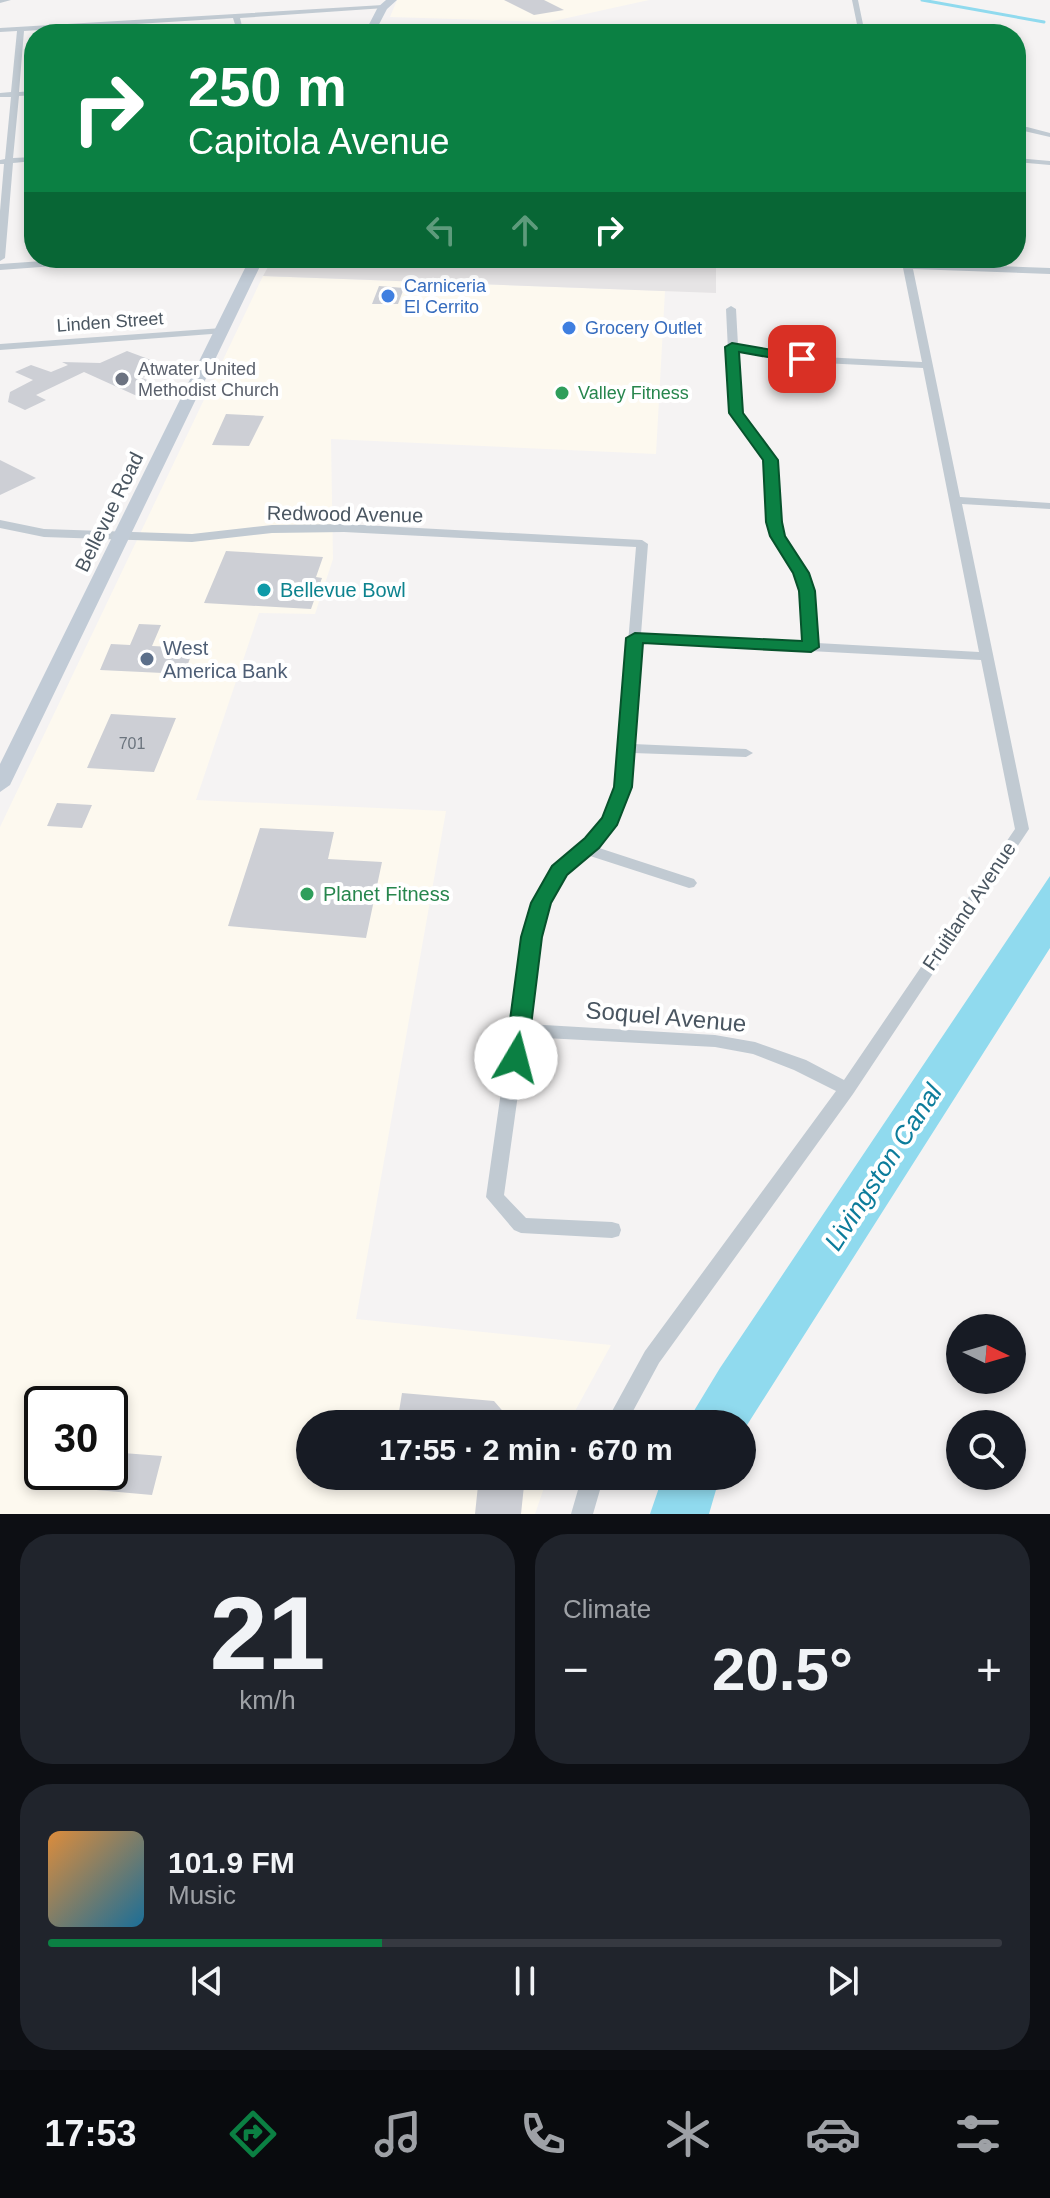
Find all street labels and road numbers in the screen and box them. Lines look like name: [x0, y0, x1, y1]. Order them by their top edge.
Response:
street label: Linden Street: [56, 308, 164, 336]
street label: Bellevue Road: [71, 449, 147, 575]
street label: Redwood Avenue: [267, 502, 423, 526]
street label: Fruitland Avenue: [918, 838, 1020, 974]
street label: Soquel Avenue: [585, 996, 747, 1037]

